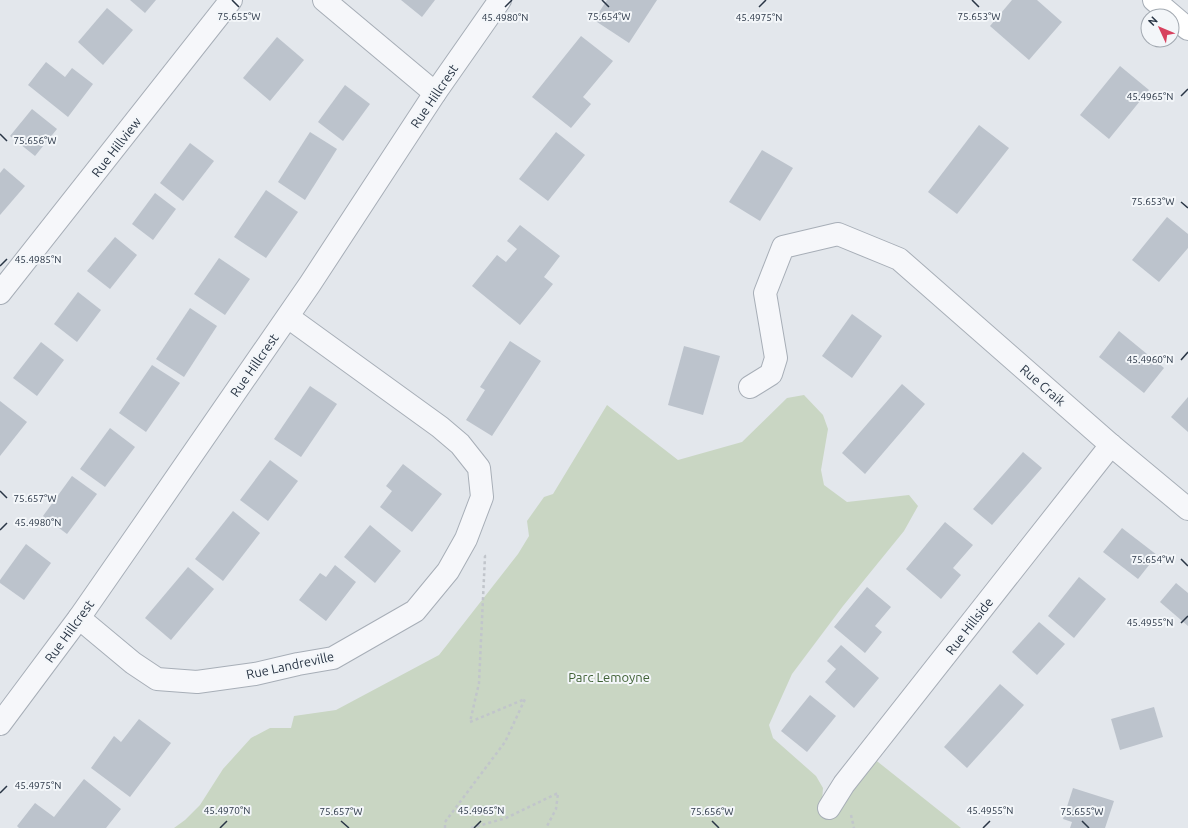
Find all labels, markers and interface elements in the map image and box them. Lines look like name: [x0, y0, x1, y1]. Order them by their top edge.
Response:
north arrow: [1140, 8, 1180, 48]
text: 75.655°W: [217, 11, 261, 22]
text: 75.654°W: [587, 11, 631, 22]
text: 75.653°W: [957, 11, 1001, 22]
text: 45.4980°N: [482, 12, 528, 23]
text: 45.4975°N: [736, 12, 782, 23]
text: N: [1146, 14, 1160, 28]
street label: Rue Hillcrest: [408, 62, 460, 130]
text: 45.4965°N: [1127, 91, 1173, 102]
street label: Rue Hillview: [88, 115, 144, 179]
text: 75.656°W: [13, 135, 57, 146]
text: 75.653°W: [1131, 196, 1175, 207]
text: 45.4985°N: [15, 254, 61, 265]
street label: Rue Hillcrest: [227, 331, 281, 399]
text: 45.4960°N: [1127, 354, 1173, 365]
street label: Rue Craik: [1018, 362, 1069, 409]
text: 75.657°W: [13, 493, 57, 504]
text: 45.4980°N: [15, 517, 61, 528]
text: 75.654°W: [1131, 554, 1175, 565]
street label: Rue Hillside: [942, 595, 996, 657]
street label: Rue Hillcrest: [42, 597, 96, 665]
text: 45.4955°N: [1127, 617, 1173, 628]
street label: Rue Landreville: [245, 649, 335, 681]
park label: Parc Lemoyne: [568, 670, 650, 684]
text: 45.4975°N: [15, 780, 61, 791]
text: 45.4970°N: [204, 805, 250, 816]
text: 45.4965°N: [458, 805, 504, 816]
text: 45.4955°N: [967, 805, 1013, 816]
text: 75.657°W: [319, 806, 363, 817]
text: 75.656°W: [690, 806, 734, 817]
text: 75.655°W: [1060, 806, 1104, 817]

